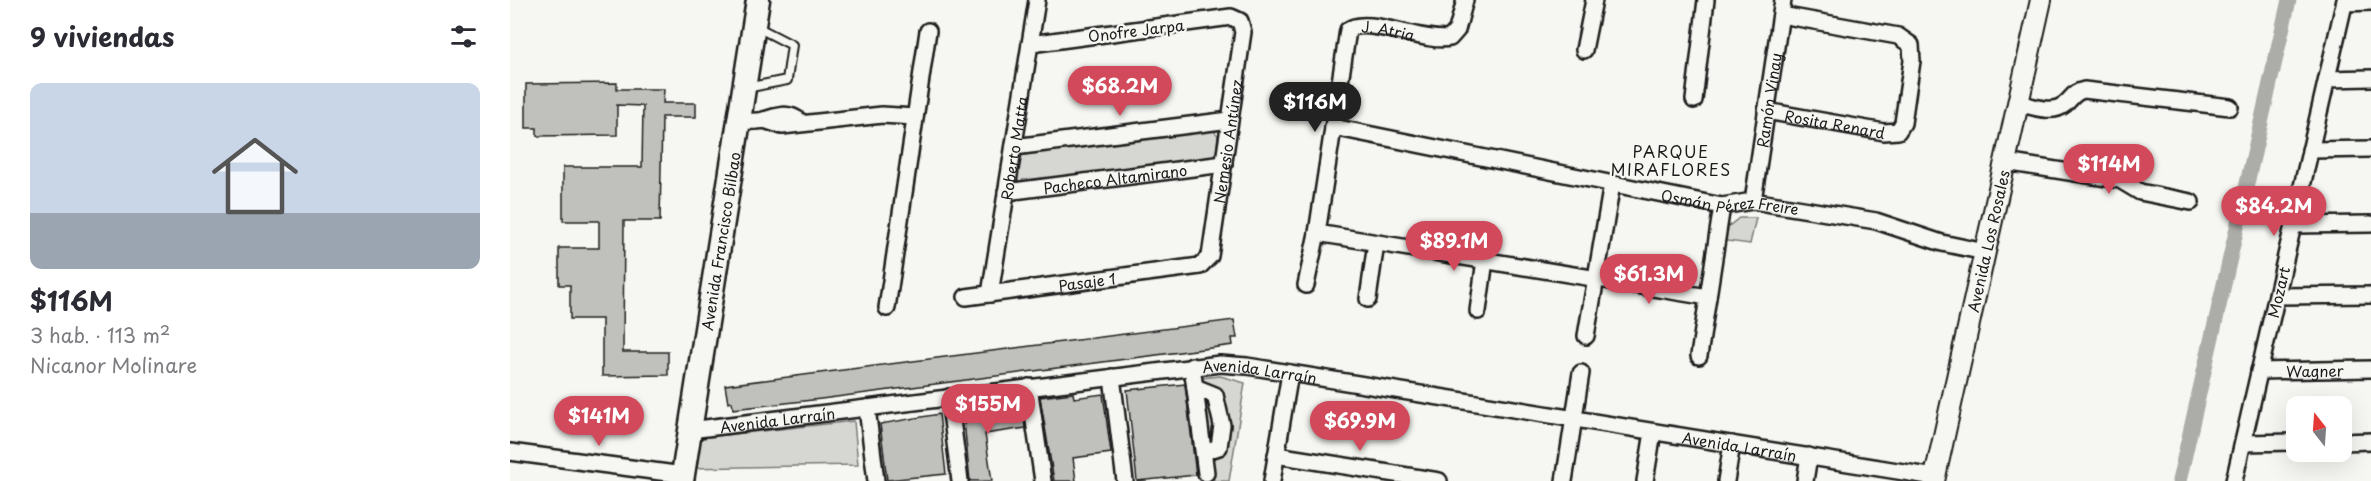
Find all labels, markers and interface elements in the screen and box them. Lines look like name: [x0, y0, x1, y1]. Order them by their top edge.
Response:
street label: Onofre Jarpa: [1087, 13, 1186, 47]
street label: J. Atria: [1361, 14, 1418, 46]
text: 9 viviendas: [30, 17, 175, 56]
icon: filters: [447, 20, 480, 53]
street label: Ramón Vinay: [1750, 51, 1787, 149]
pin: $68.2M: [1071, 66, 1169, 117]
text: $68.2M: [1082, 70, 1158, 100]
street label: Nemesio Antúnez: [1206, 78, 1247, 205]
pin: $116M: [1273, 82, 1357, 133]
text: $116M: [1283, 86, 1347, 116]
street label: Roberto Matta: [994, 93, 1033, 202]
street label: Rosita Renard: [1783, 103, 1887, 144]
icon: home: [201, 122, 309, 230]
district label: PARQUE MIRAFLORES: [1610, 139, 1732, 181]
pin: $114M: [2067, 144, 2151, 195]
text: $114M: [2077, 148, 2141, 178]
street label: Avenida Francisco Bilbao: [694, 150, 745, 332]
street label: Pacheco Altamirano: [1042, 157, 1188, 199]
street label: Avenida Los Rosales: [1960, 167, 2014, 314]
street label: Osmán Pérez Freire: [1659, 182, 1801, 220]
pin: $84.2M: [2225, 186, 2323, 237]
text: $84.2M: [2235, 190, 2313, 220]
pin: $89.1M: [1405, 221, 1503, 272]
text: $89.1M: [1420, 225, 1488, 255]
pin: $61.3M: [1600, 254, 1698, 305]
text: $61.3M: [1614, 258, 1684, 288]
street label: Mozart: [2261, 264, 2295, 320]
street label: Pasaje 1: [1057, 266, 1117, 296]
text: $116M: [30, 281, 113, 320]
text: 3 hab. · 113 m²: [30, 320, 170, 350]
text: Nicanor Molinare: [30, 350, 197, 380]
street label: Avenida Larraín: [1201, 352, 1319, 389]
street label: Wagner: [2286, 358, 2344, 382]
pin: $155M: [946, 384, 1030, 435]
text: $155M: [955, 388, 1021, 418]
pin: $141M: [557, 396, 641, 447]
north arrow: [2286, 396, 2352, 462]
map controls: [2286, 396, 2352, 462]
text: $141M: [568, 400, 630, 430]
street label: Avenida Larraín: [718, 401, 836, 438]
pin: $69.9M: [1311, 401, 1409, 452]
text: $69.9M: [1324, 405, 1396, 435]
street label: Avenida Larraín: [1680, 425, 1798, 466]

